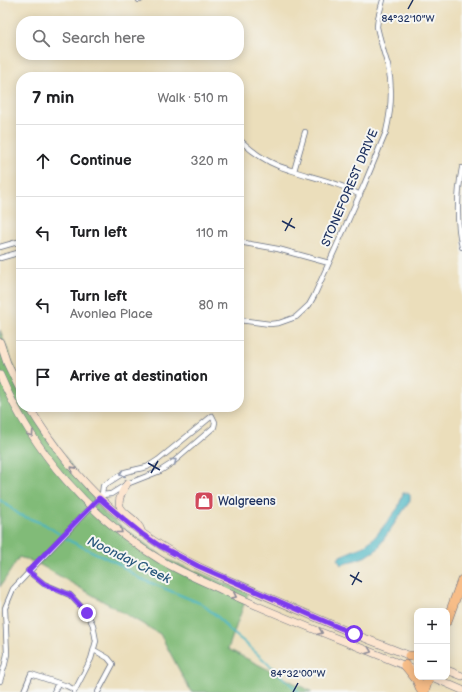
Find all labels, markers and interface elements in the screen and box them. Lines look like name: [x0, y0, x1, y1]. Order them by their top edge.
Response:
text: 84°32'10"W: [381, 13, 435, 25]
search box: [16, 16, 244, 60]
icon: search: [30, 27, 52, 49]
text: Search here: [62, 29, 145, 48]
text: 7 min: [32, 88, 74, 108]
text: Walk · 510 m: [157, 90, 228, 106]
street label: STONEFOREST DRIVE: [318, 127, 382, 249]
icon: ahead: [32, 150, 54, 172]
text: Continue: [70, 151, 132, 170]
text: 320 m: [190, 153, 228, 169]
icon: left: [32, 222, 54, 244]
text: Turn left: [70, 223, 127, 242]
text: 110 m: [196, 225, 228, 241]
text: Turn left: [70, 287, 127, 306]
icon: left: [32, 294, 54, 316]
text: 80 m: [199, 297, 228, 313]
text: Avonlea Place: [70, 306, 153, 322]
icon: arrive: [32, 366, 54, 388]
text: Arrive at destination: [70, 367, 208, 386]
one-way arrow: [27, 430, 34, 437]
one-way arrow: [170, 459, 177, 466]
one-way arrow: [70, 467, 77, 474]
one-way arrow: [119, 469, 126, 477]
shop icon: Walgreens: [193, 490, 215, 512]
place label: Walgreens: [218, 494, 276, 509]
one-way arrow: [116, 527, 123, 534]
water label: Noonday Creek: [85, 533, 174, 587]
one-way arrow: [230, 591, 237, 599]
route end: [78, 604, 96, 622]
map controls: [414, 608, 450, 680]
button: +: [414, 608, 450, 644]
route start: [345, 625, 363, 643]
one-way arrow: [316, 628, 323, 636]
button: −: [414, 644, 450, 680]
one-way arrow: [366, 647, 373, 655]
text: 84°32'00"W: [270, 668, 326, 680]

